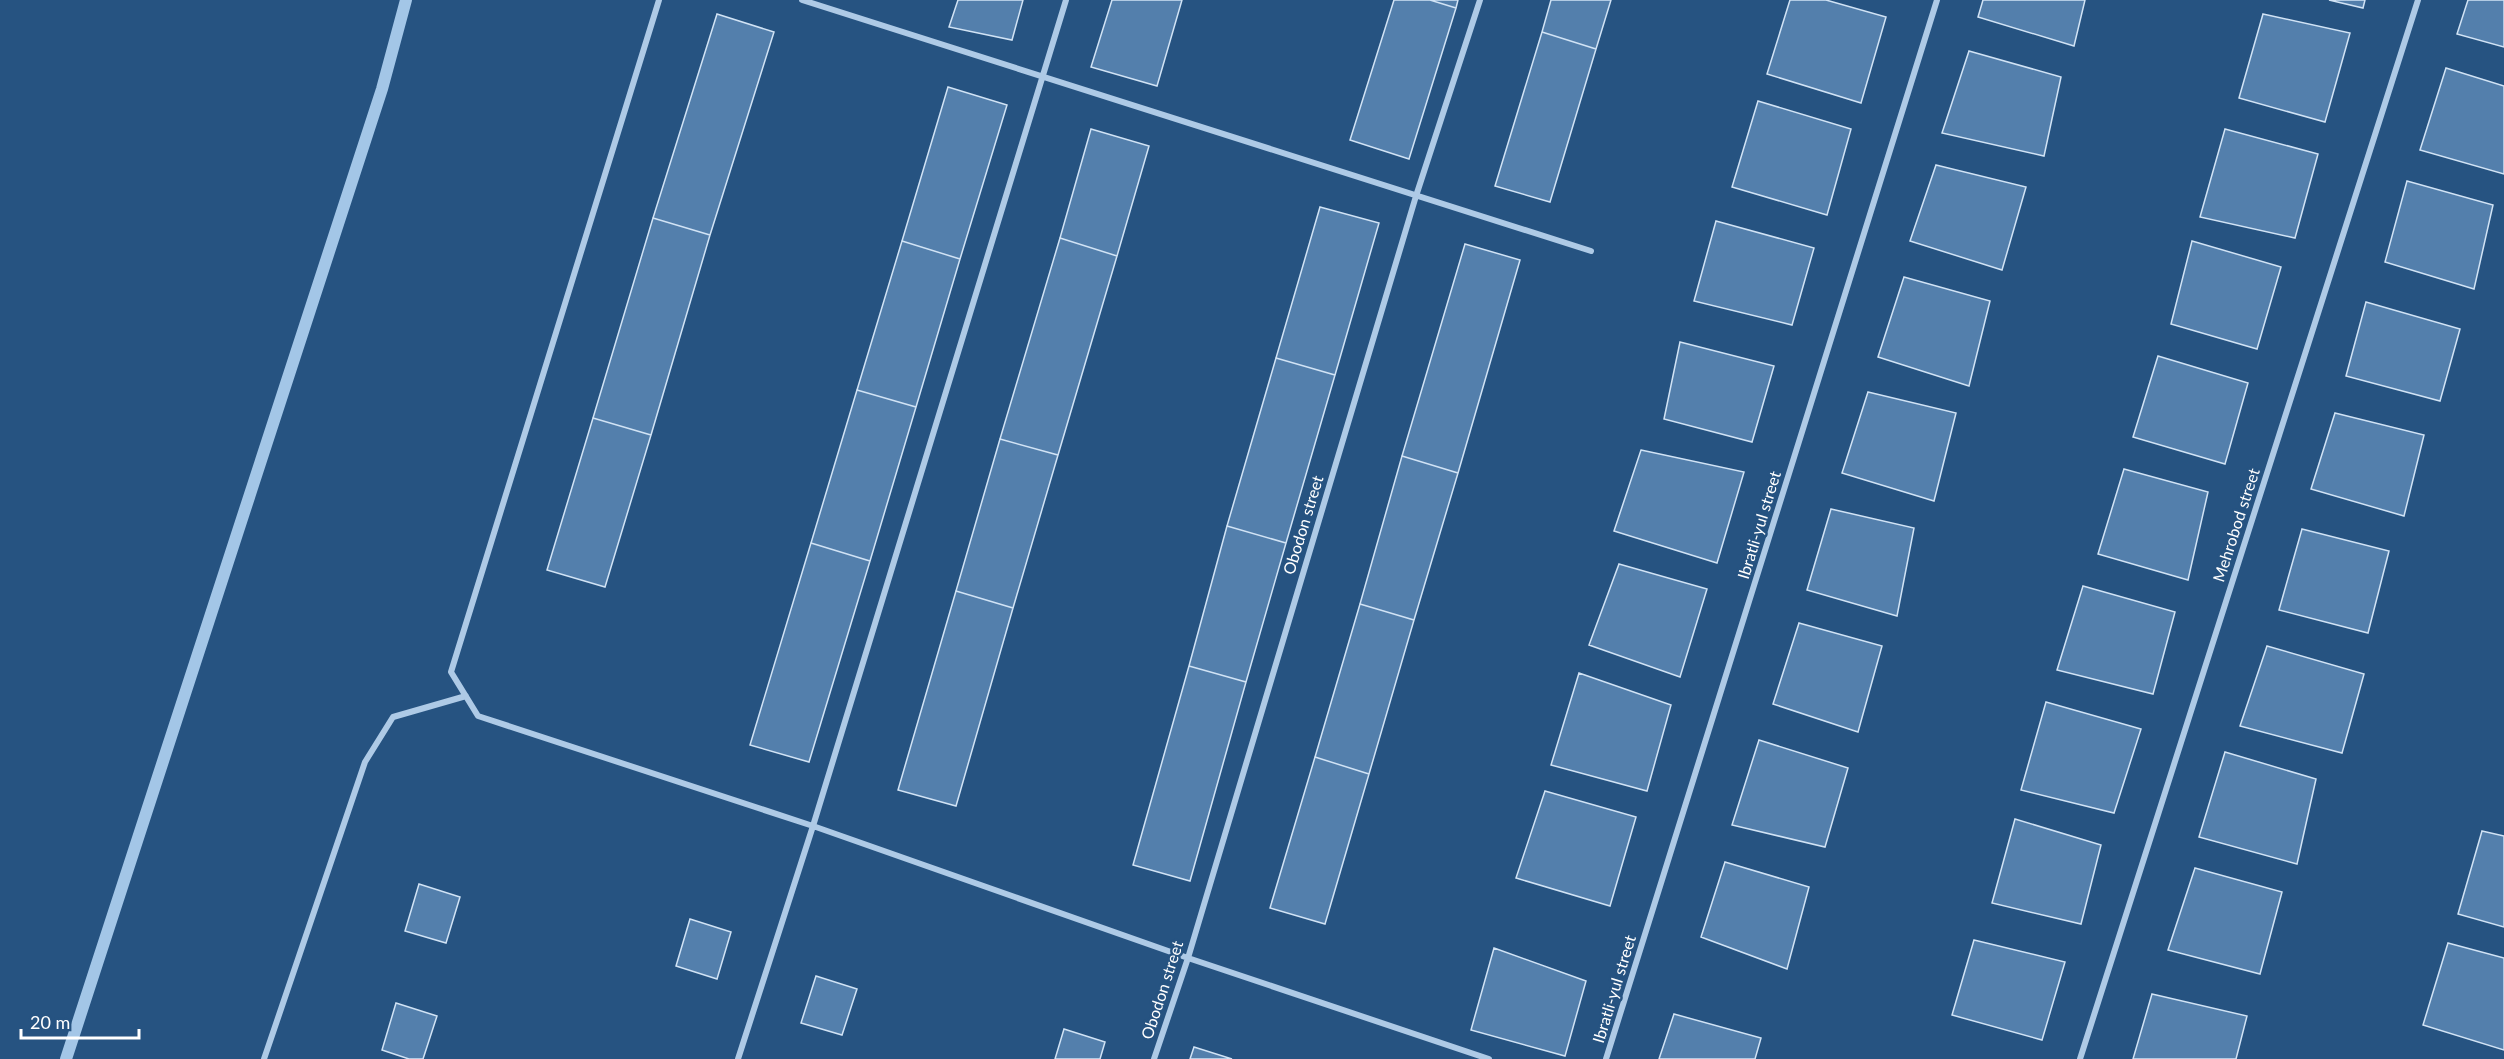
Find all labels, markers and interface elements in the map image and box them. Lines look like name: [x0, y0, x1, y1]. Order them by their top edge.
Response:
street label: Mehrobod street: [2208, 465, 2263, 584]
street label: Ibratli-yul street: [1733, 468, 1784, 581]
street label: Obodon street: [1278, 473, 1327, 577]
street label: Ibratli-yul street: [1588, 932, 1639, 1045]
street label: Obodon street: [1137, 938, 1186, 1042]
scale bar: [21, 1002, 140, 1040]
text: 20 m: [30, 1011, 70, 1033]

